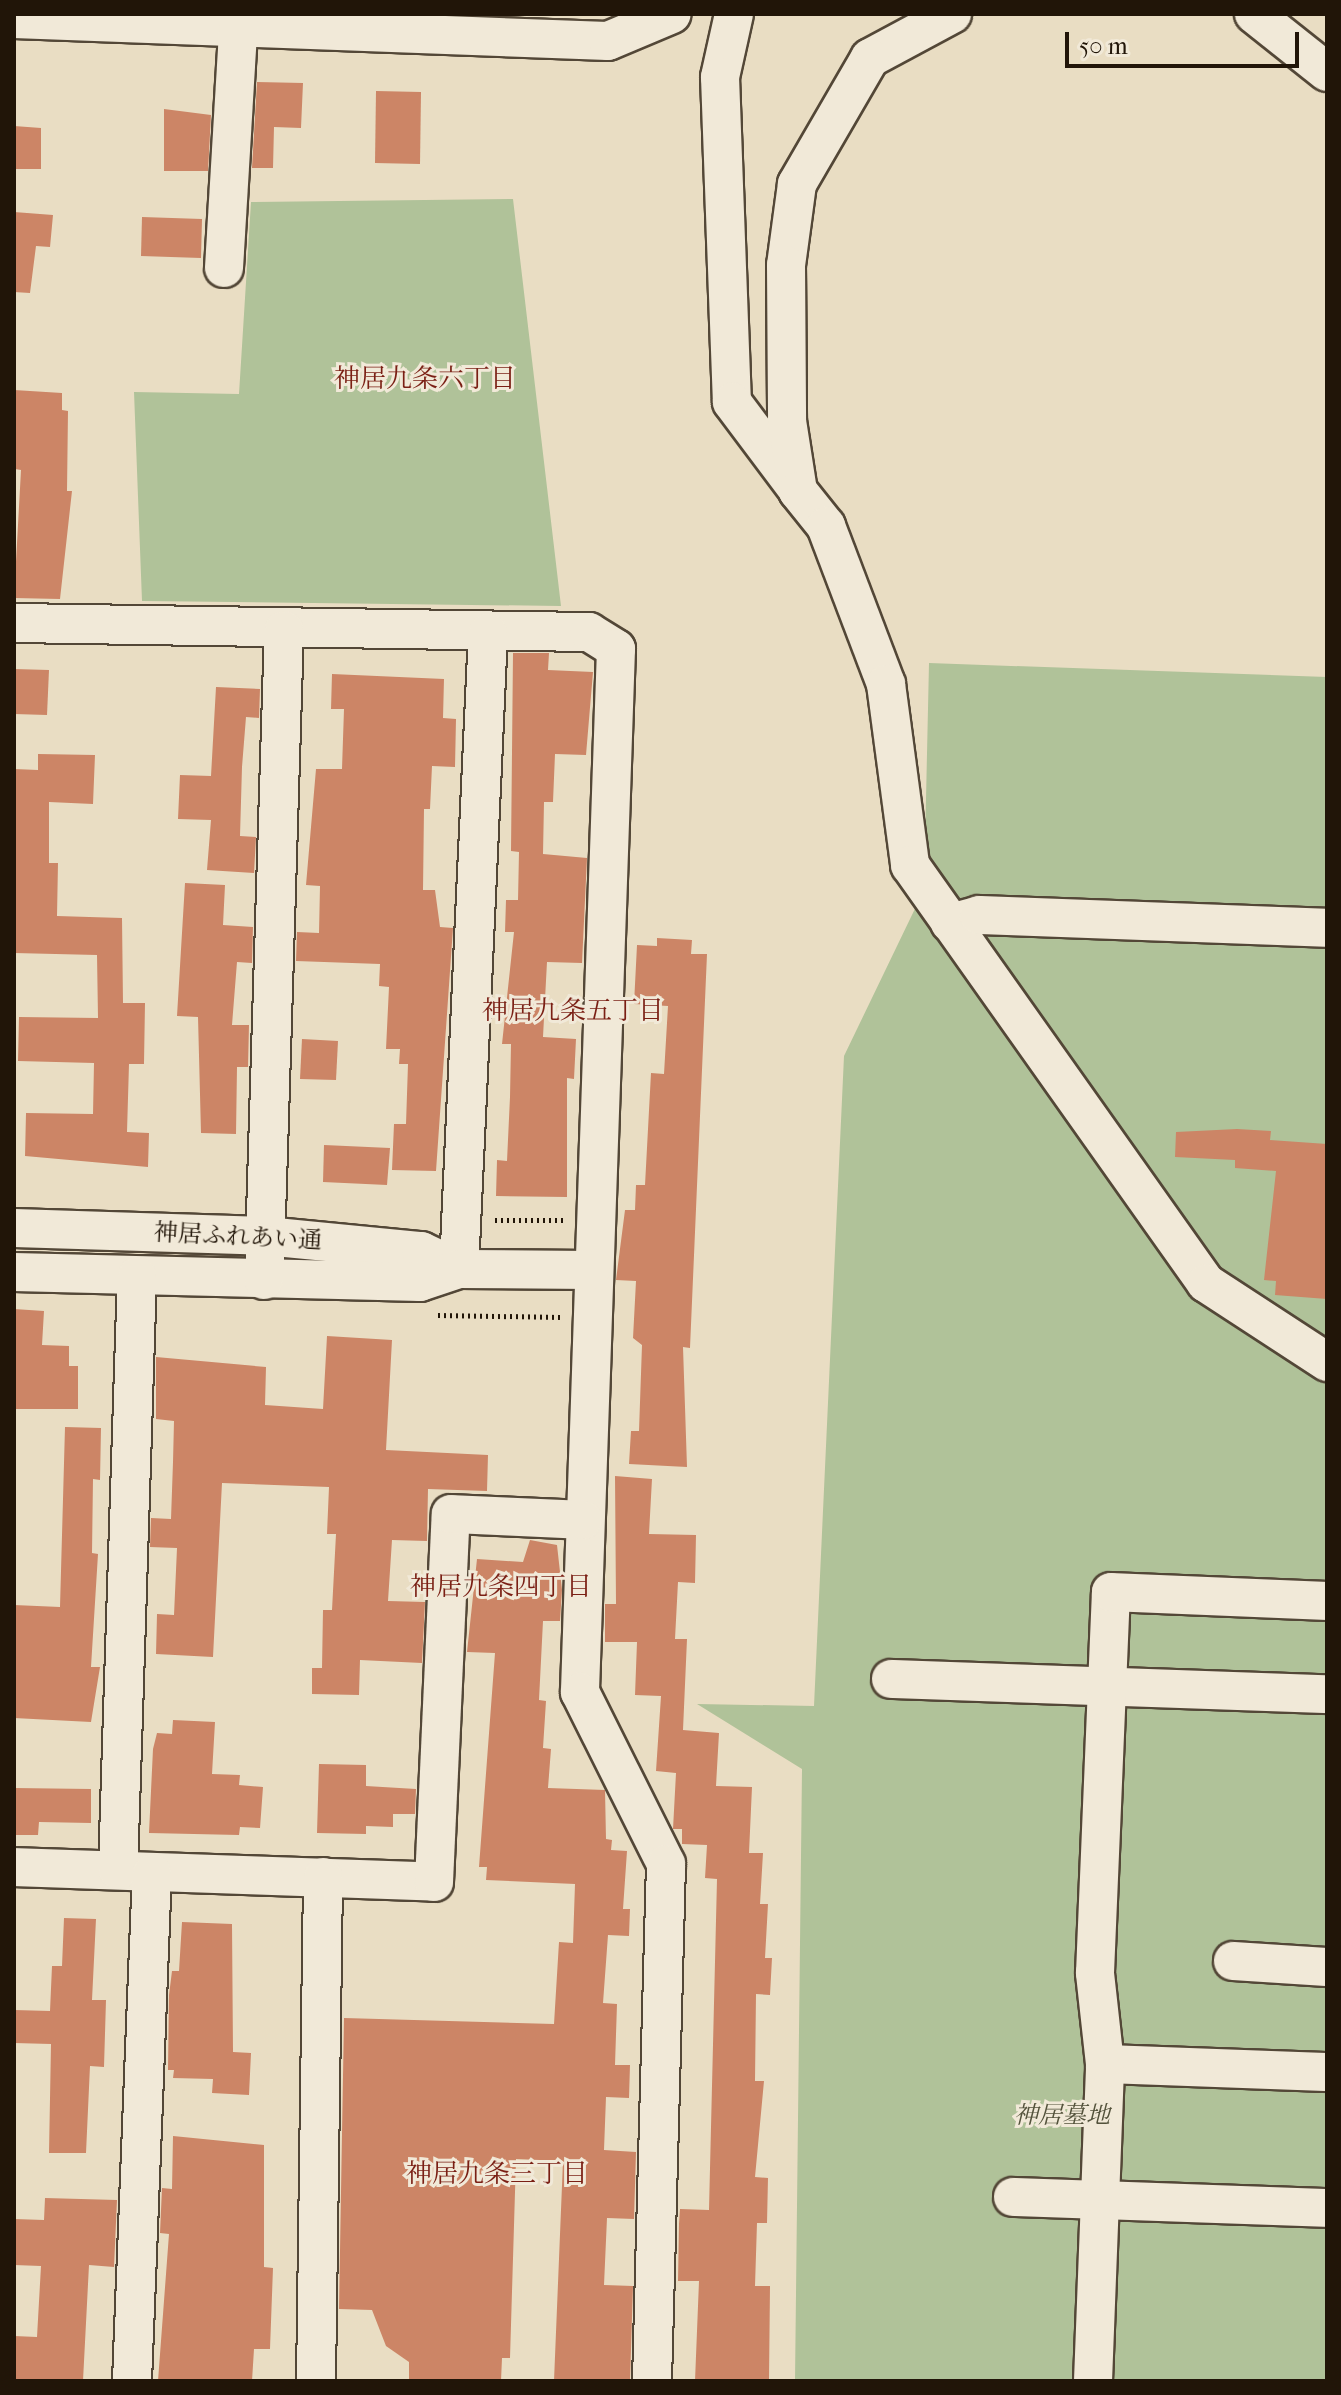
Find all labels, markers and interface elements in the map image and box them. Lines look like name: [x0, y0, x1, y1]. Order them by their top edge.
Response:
scale bar: [1069, 16, 1303, 66]
text: 50 m: [1079, 32, 1128, 60]
district label: 神居九条六丁目: [334, 363, 516, 395]
district label: 神居九条五丁目: [482, 995, 664, 1027]
street label: 神居ふれあい通: [153, 1218, 323, 1256]
district label: 神居九条四丁目: [410, 1571, 592, 1603]
park label: 神居墓地: [1014, 2102, 1110, 2130]
district label: 神居九条三丁目: [406, 2158, 588, 2190]

